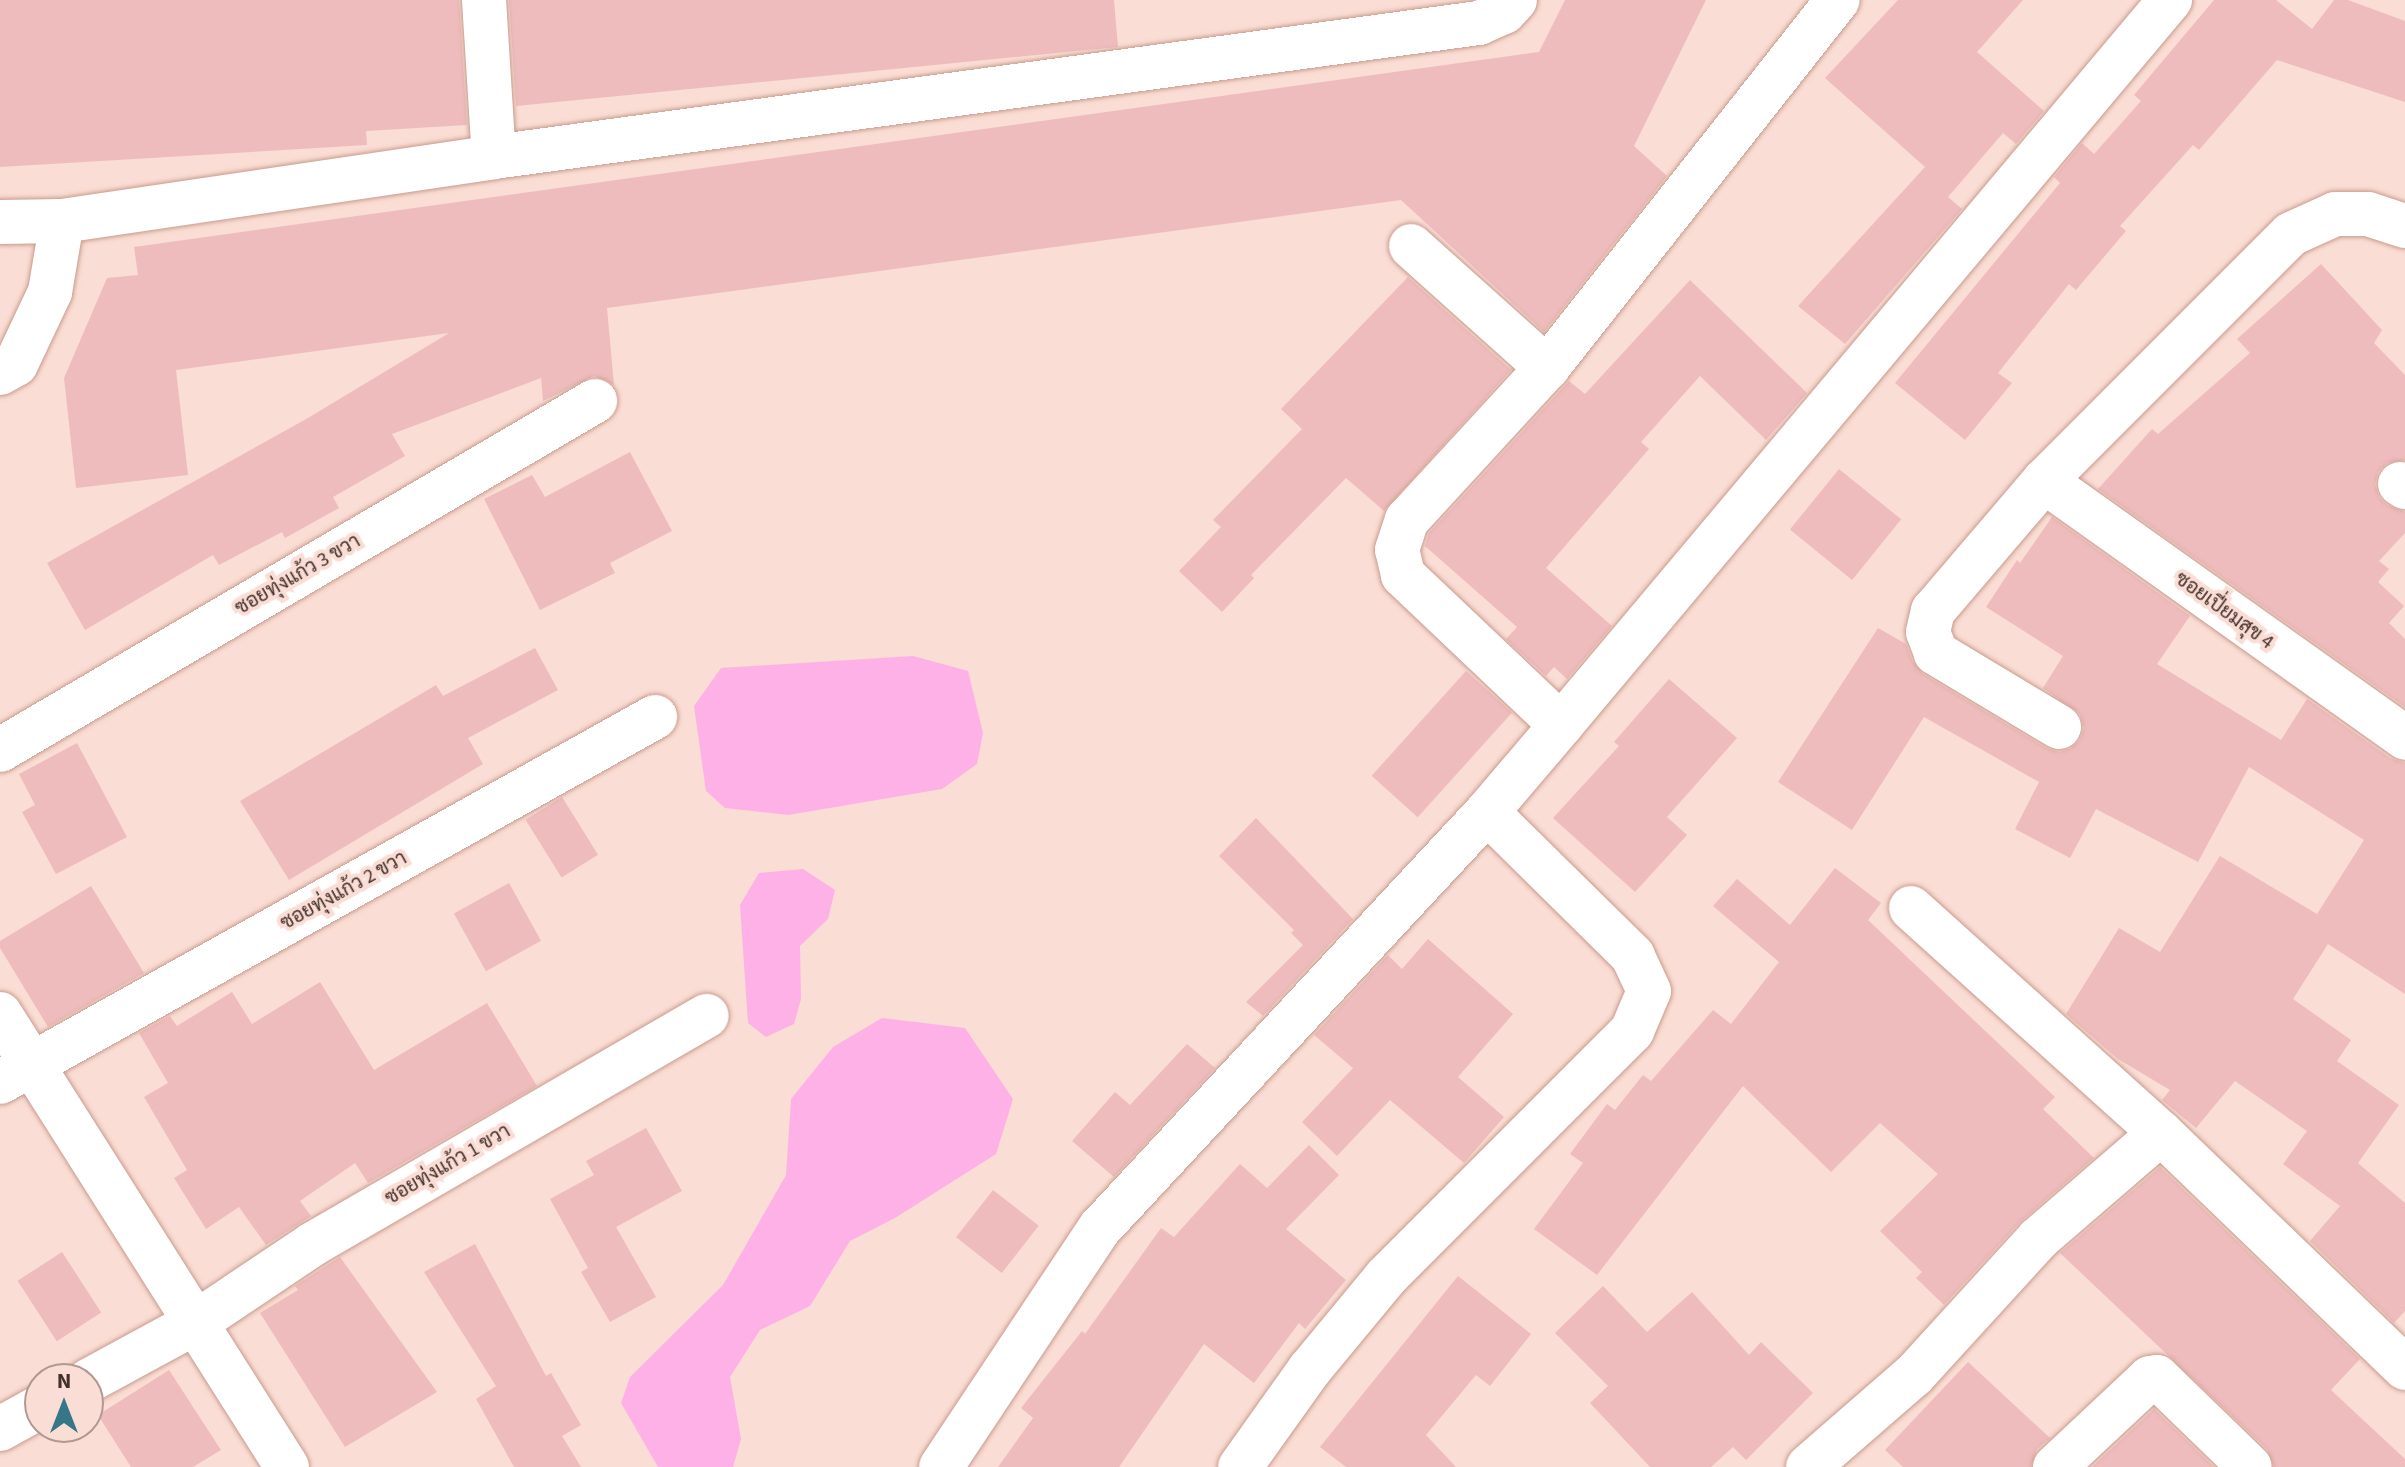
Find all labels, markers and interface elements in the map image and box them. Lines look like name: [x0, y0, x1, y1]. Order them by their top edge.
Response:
street label: ซอยทุ่งแก้ว 3 ขวา: [231, 529, 365, 621]
street label: ซอยเปี่ยมสุข 4: [2170, 567, 2278, 655]
street label: ซอยทุ่งแก้ว 2 ขวา: [277, 846, 411, 936]
street label: ซอยทุ่งแก้ว 1 ขวา: [381, 1119, 515, 1211]
north arrow: [24, 1363, 104, 1443]
text: N: [57, 1365, 71, 1397]

